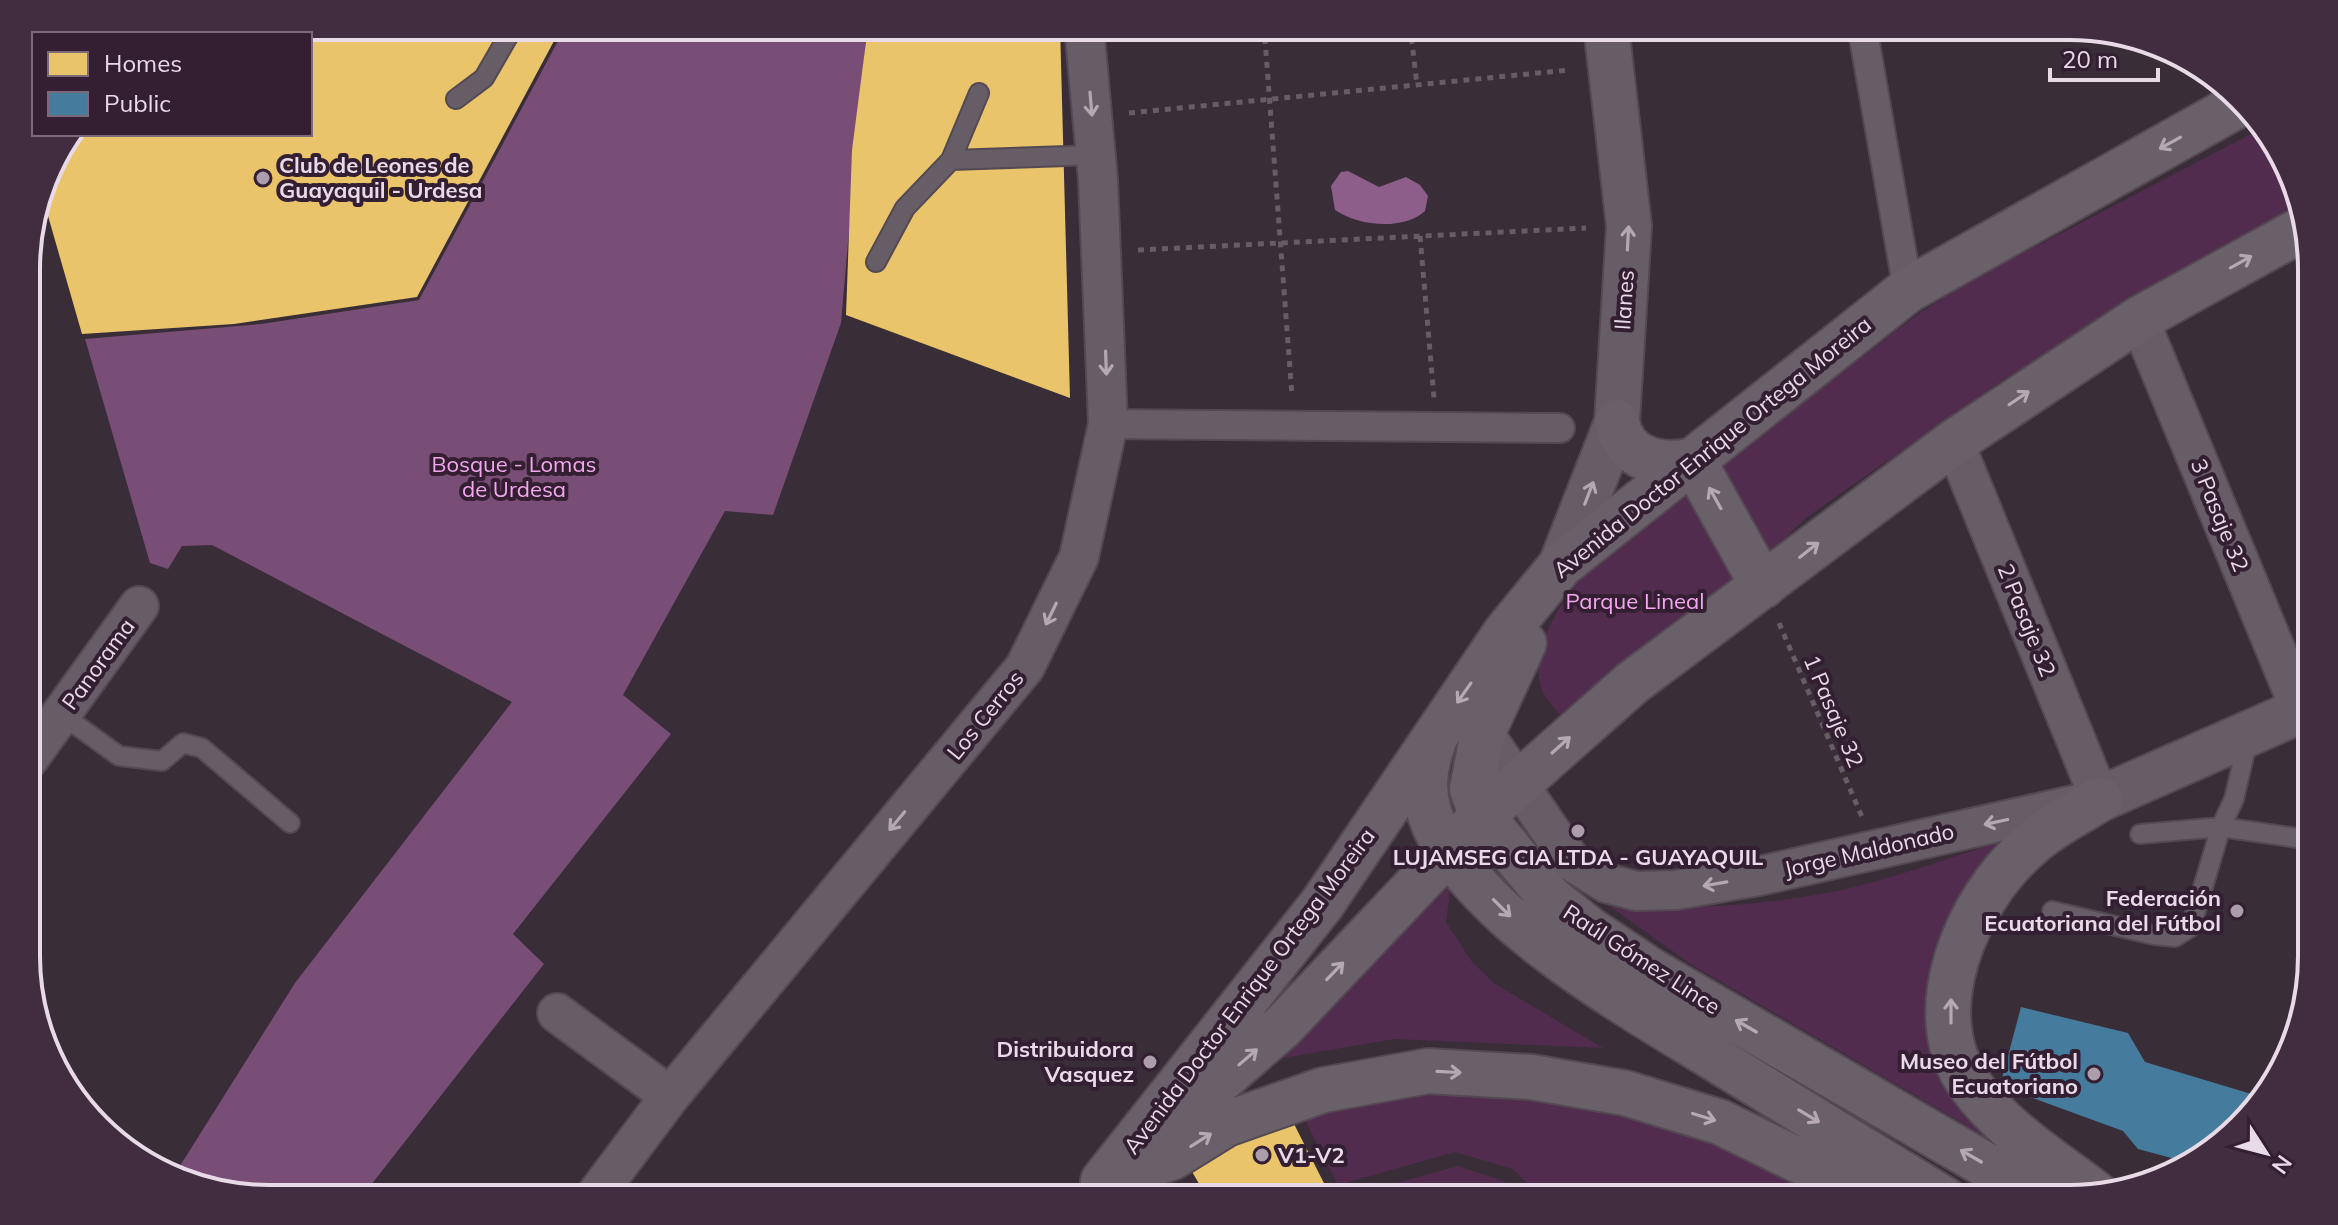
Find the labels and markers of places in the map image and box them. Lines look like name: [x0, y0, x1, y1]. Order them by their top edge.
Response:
place label: Club de Leones de Guayaquil - Urdesa: [279, 151, 482, 204]
marker: Club de Leones de Guayaquil - Urdesa: [254, 169, 272, 187]
marker: LUJAMSEG CIA LTDA - GUAYAQUIL: [1569, 822, 1587, 840]
place label: LUJAMSEG CIA LTDA - GUAYAQUIL: [1393, 843, 1763, 871]
place label: Federación Ecuatoriana del Fútbol: [1984, 884, 2221, 937]
marker: Federación Ecuatoriana del Fútbol: [2228, 902, 2246, 920]
place label: Distribuidora Vasquez: [997, 1035, 1134, 1088]
place label: Museo del Fútbol Ecuatoriano: [1900, 1047, 2078, 1100]
marker: Distribuidora Vasquez: [1141, 1053, 1159, 1071]
marker: Museo del Fútbol Ecuatoriano: [2085, 1065, 2103, 1083]
place label: V1-V2: [1277, 1141, 1345, 1169]
marker: V1-V2: [1253, 1146, 1271, 1164]

